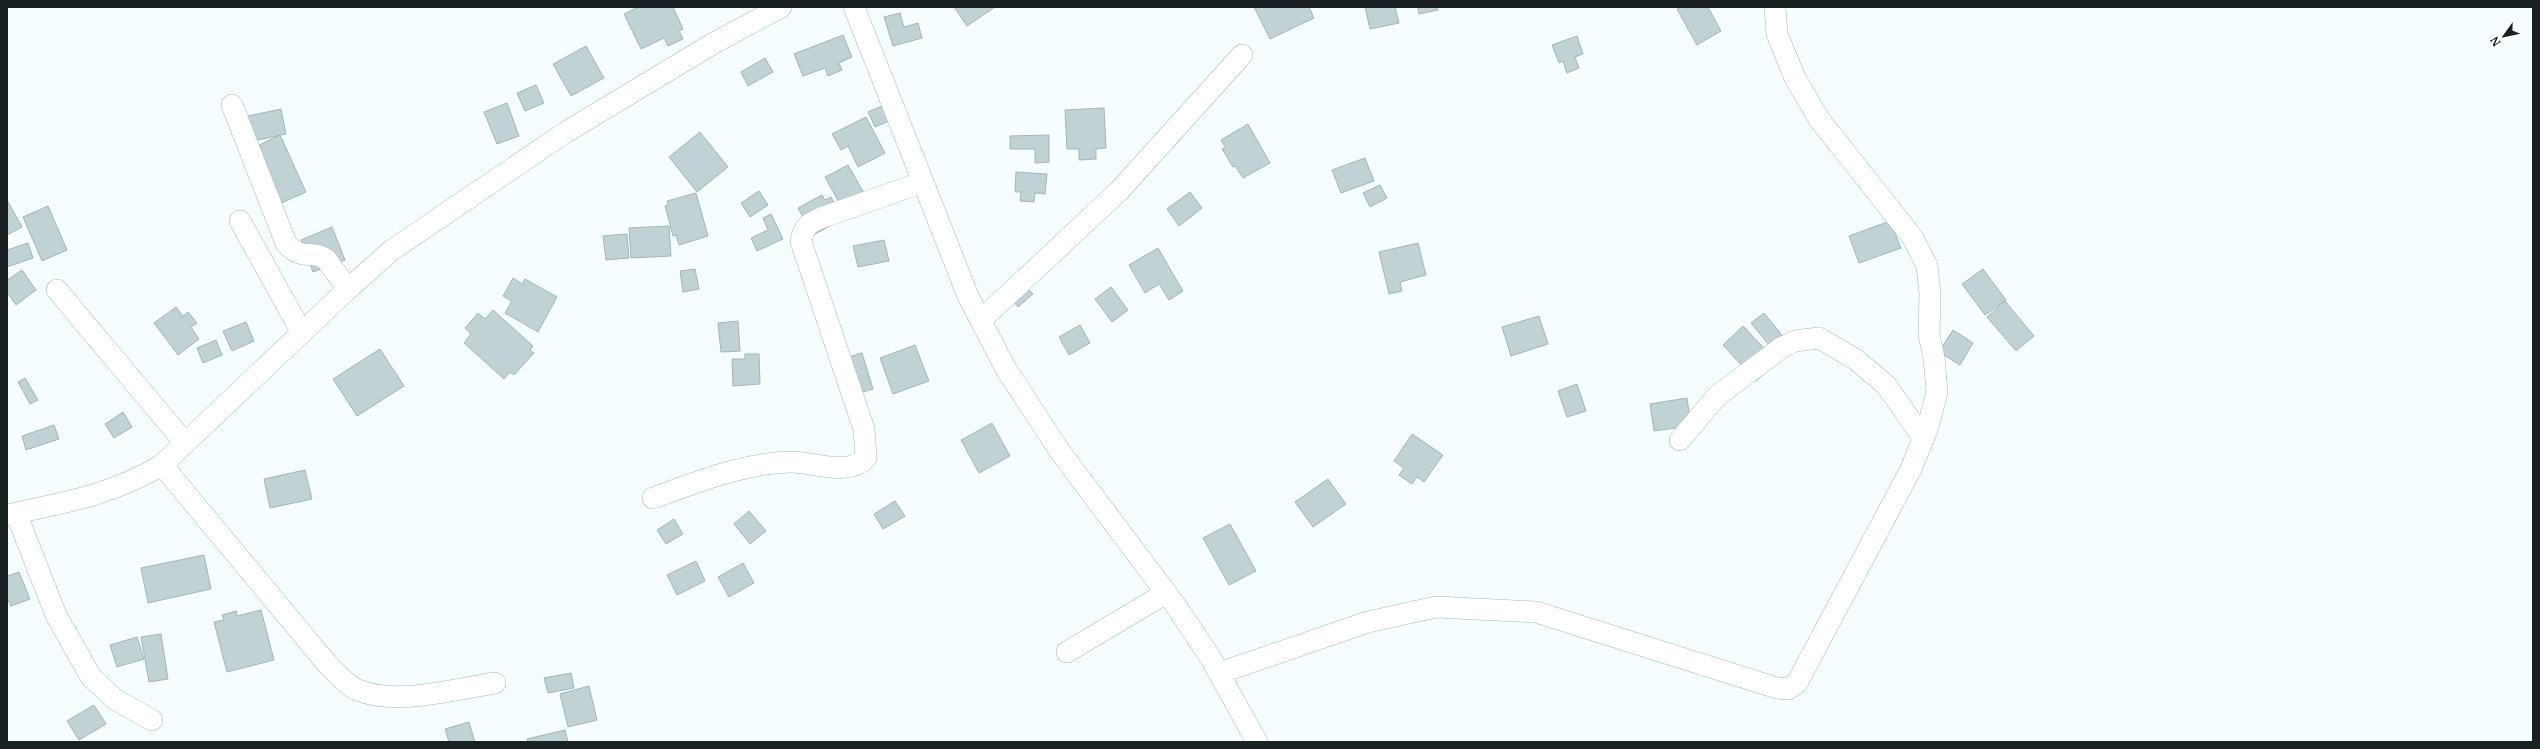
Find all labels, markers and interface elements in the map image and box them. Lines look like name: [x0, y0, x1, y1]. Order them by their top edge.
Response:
north arrow: [2484, 16, 2524, 56]
text: N: [2487, 34, 2504, 49]

